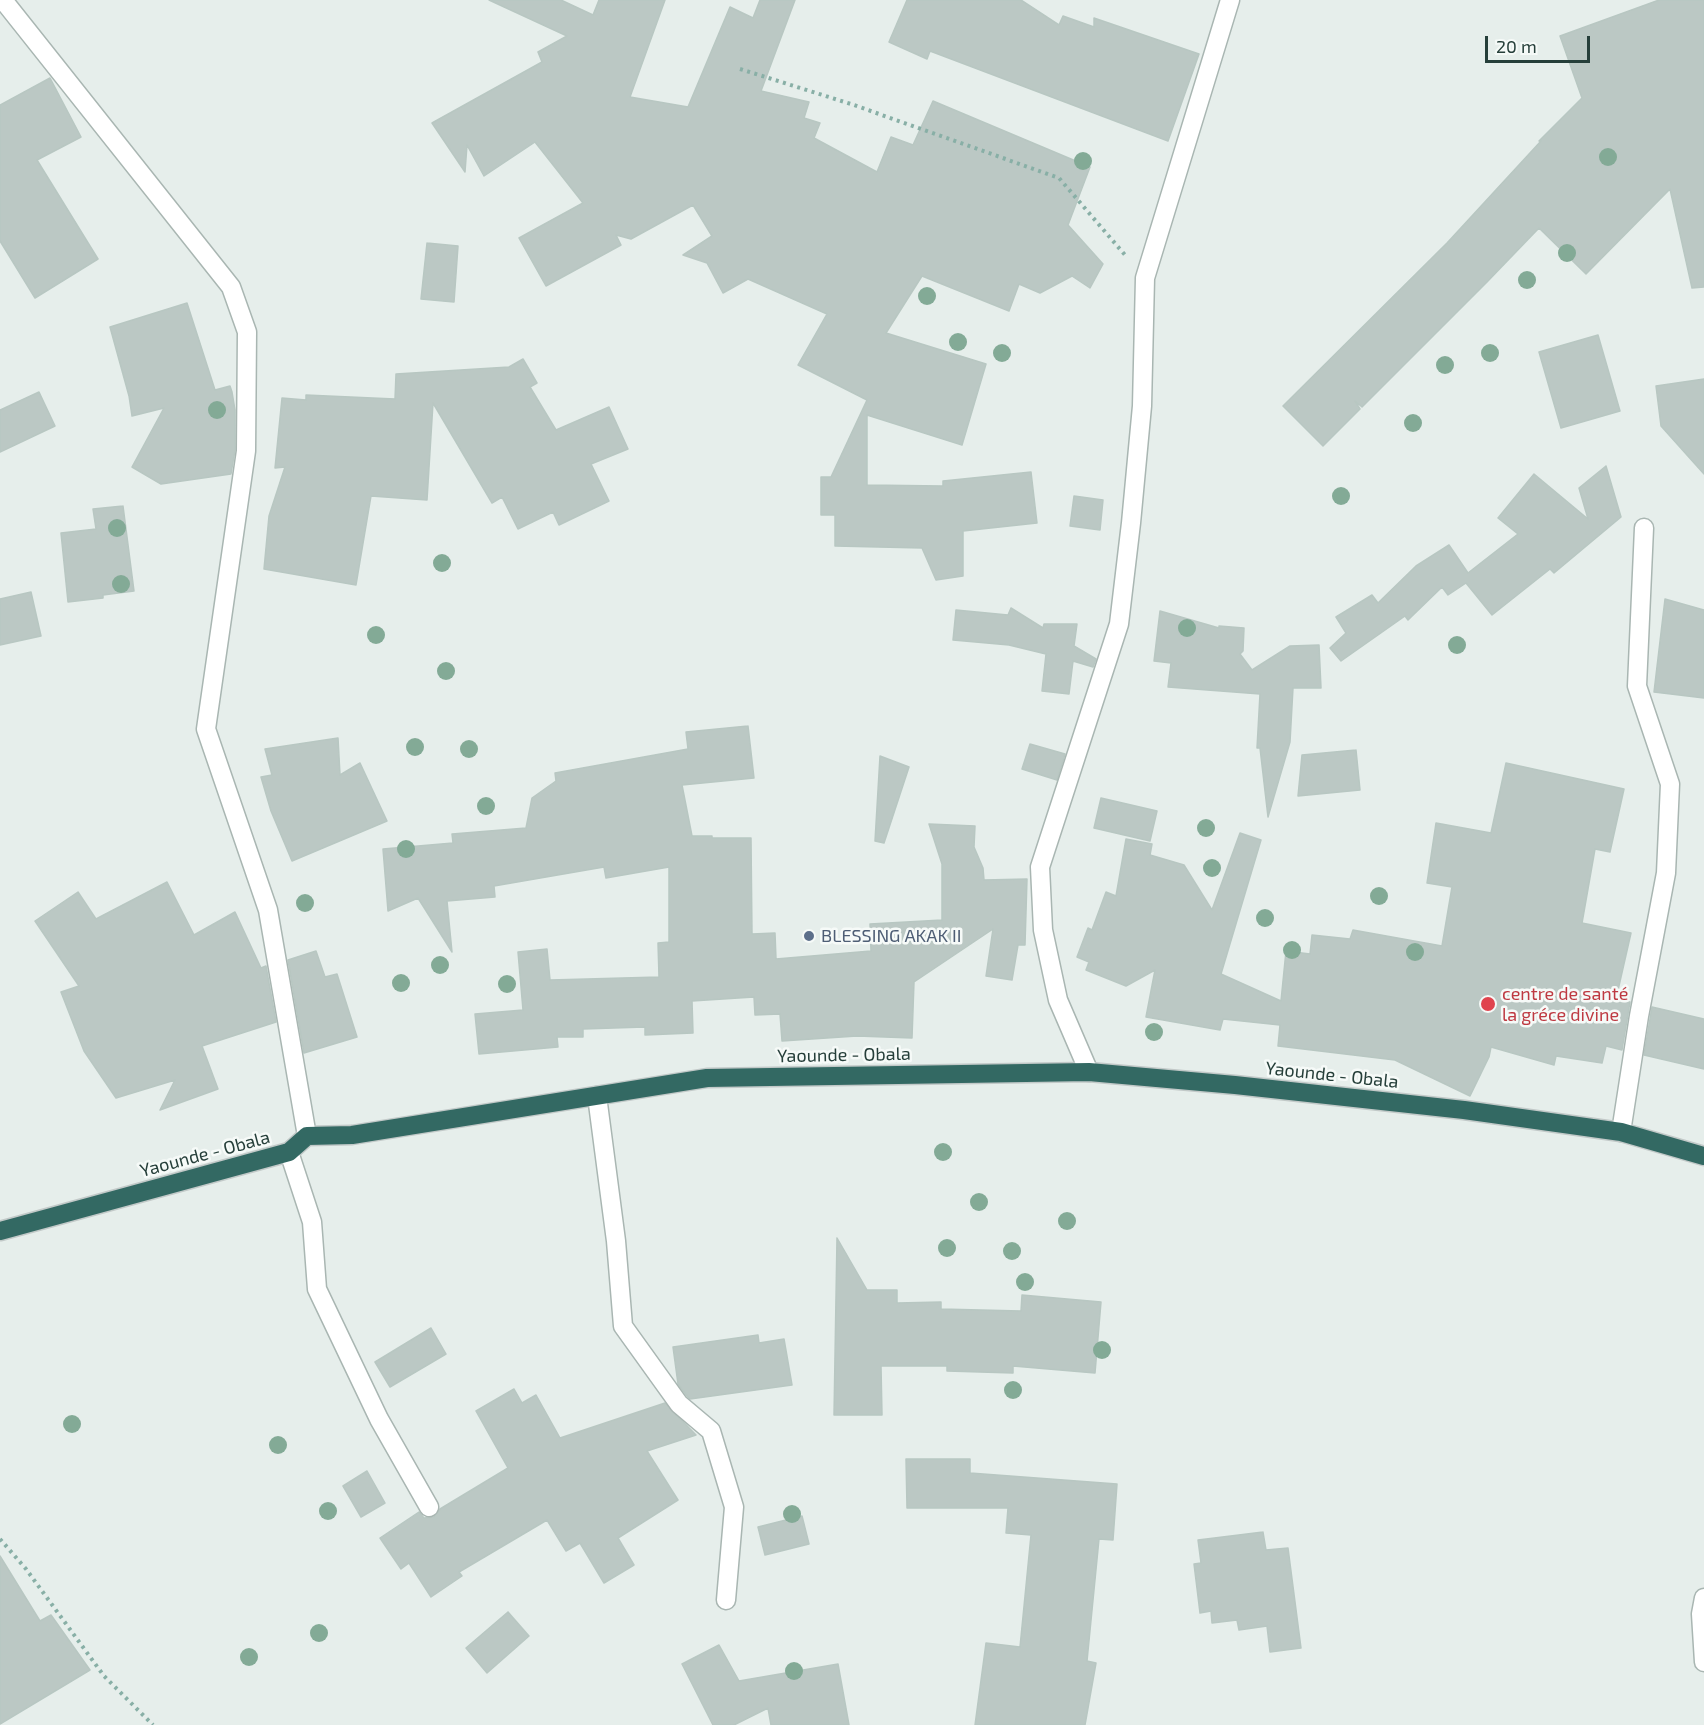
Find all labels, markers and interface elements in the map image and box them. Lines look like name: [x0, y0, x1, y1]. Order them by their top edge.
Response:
scale bar: [1488, 24, 1593, 62]
text: 20 m: [1496, 35, 1537, 57]
place label: BLESSING AKAK II: [821, 925, 962, 947]
marker: BLESSING AKAK II: [802, 929, 816, 943]
place label: centre de santé la gréce divine: [1502, 983, 1628, 1026]
marker: centre de santé la gréce divine: [1479, 995, 1497, 1013]
street label: Yaounde - Obala: [777, 1043, 911, 1067]
street label: Yaounde - Obala: [1264, 1057, 1400, 1093]
street label: Yaounde - Obala: [138, 1126, 272, 1182]

